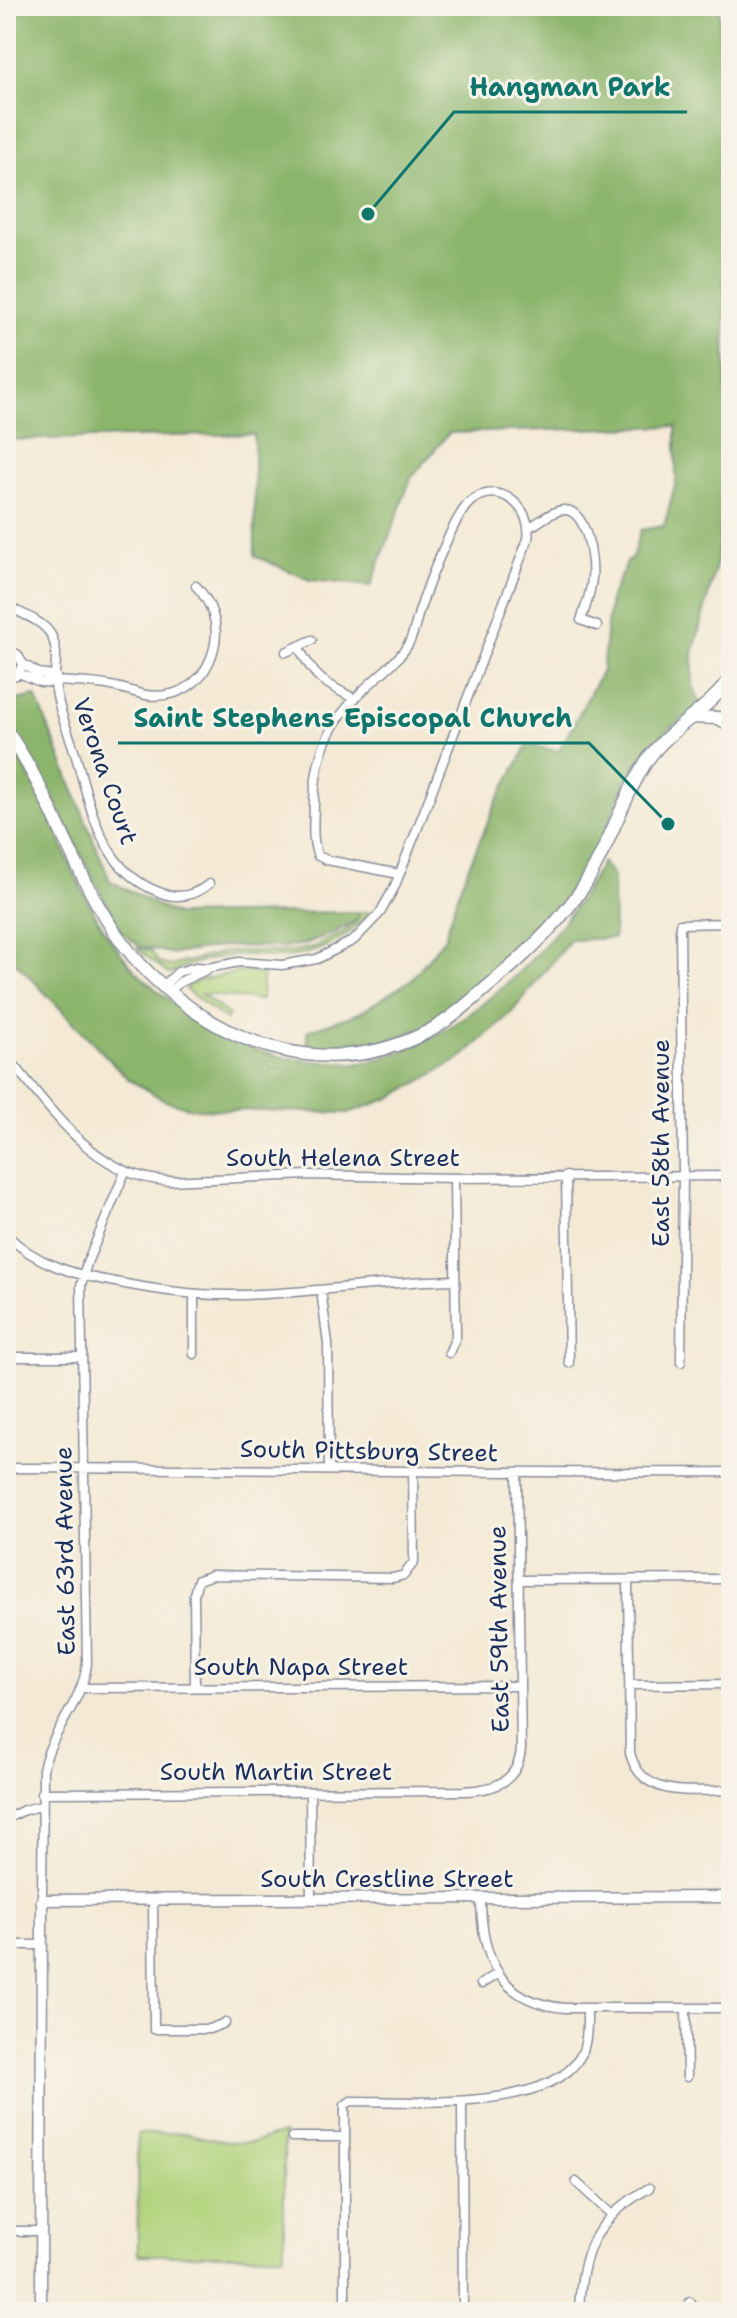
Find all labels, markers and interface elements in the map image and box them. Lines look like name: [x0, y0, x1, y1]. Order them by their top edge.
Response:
callout: Hangman Park: [454, 62, 687, 112]
text: Hangman Park: [469, 69, 671, 104]
street label: Verona Court: [65, 693, 145, 849]
callout: Saint Stephens Episcopal Church: [118, 693, 589, 743]
text: Saint Stephens Episcopal Church: [134, 700, 572, 735]
street label: East 58th Avenue: [645, 1039, 677, 1247]
street label: South Helena Street: [226, 1142, 460, 1174]
street label: South Pittsburg Street: [240, 1433, 498, 1469]
street label: East 63rd Avenue: [47, 1446, 83, 1656]
street label: East 59th Avenue: [481, 1525, 517, 1733]
street label: South Napa Street: [194, 1651, 408, 1683]
street label: South Martin Street: [160, 1756, 392, 1788]
street label: South Crestline Street: [260, 1863, 514, 1895]

